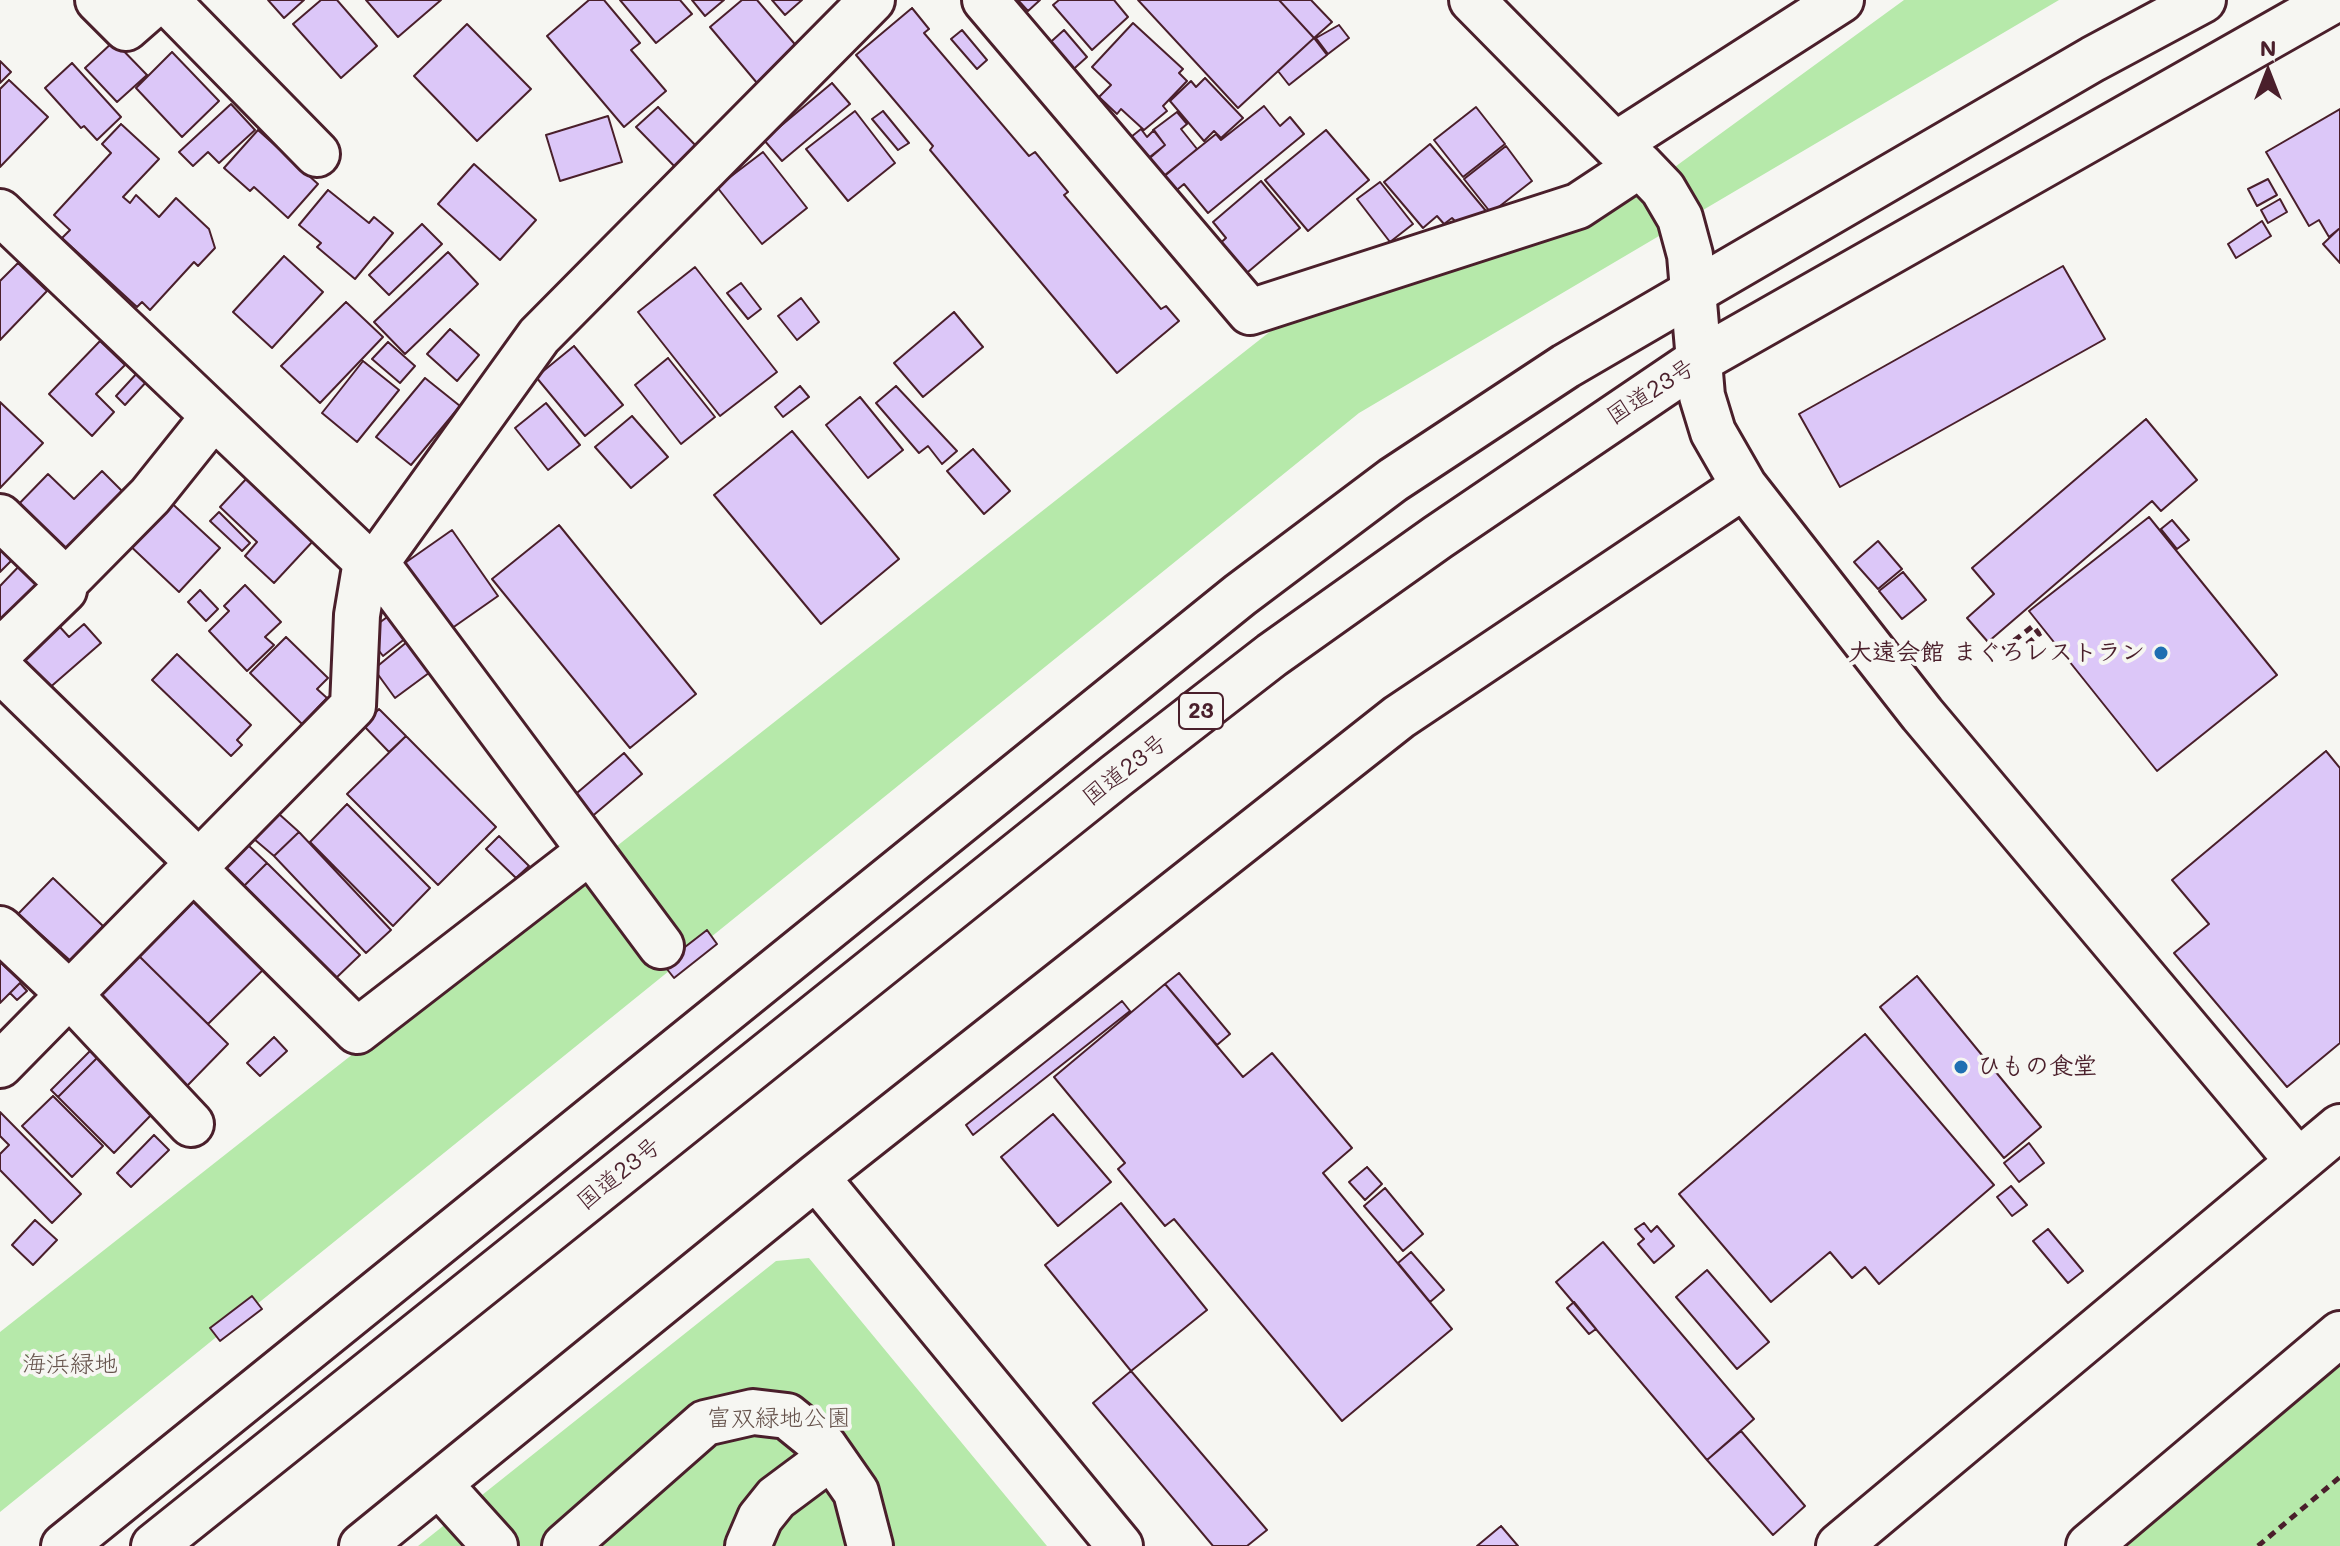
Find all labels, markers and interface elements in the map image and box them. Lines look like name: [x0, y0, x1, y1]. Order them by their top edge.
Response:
north arrow: [2228, 32, 2308, 112]
text: N: [2260, 33, 2276, 62]
street label: 国道23号: [1601, 353, 1701, 431]
place label: 大遠会館 まぐろレストラン: [1848, 639, 2145, 667]
marker: 大遠会館 まぐろレストラン: [2152, 644, 2170, 662]
road number: 23: [1179, 693, 1223, 729]
street label: 国道23号: [1077, 728, 1173, 812]
place label: ひもの食堂: [1977, 1053, 2097, 1081]
marker: ひもの食堂: [1952, 1058, 1970, 1076]
street label: 国道23号: [571, 1132, 667, 1216]
park label: 海浜緑地: [22, 1351, 118, 1379]
park label: 富双緑地公園: [707, 1405, 851, 1433]

